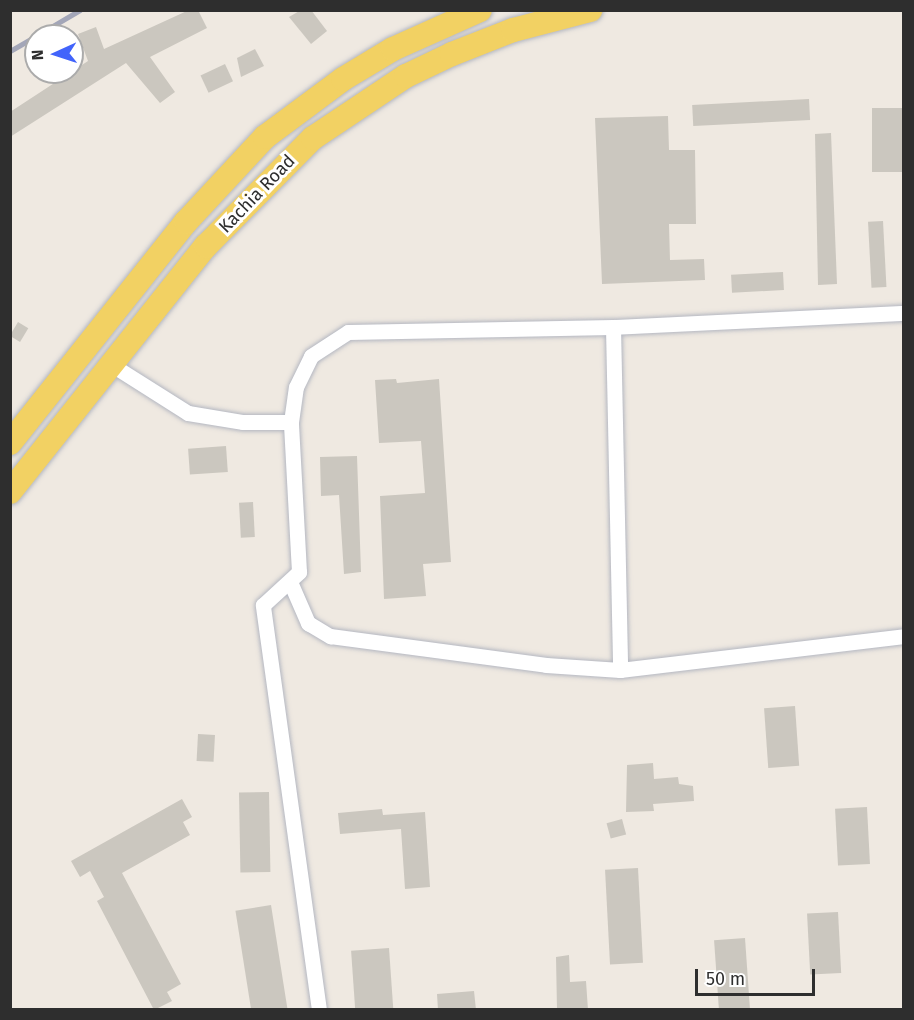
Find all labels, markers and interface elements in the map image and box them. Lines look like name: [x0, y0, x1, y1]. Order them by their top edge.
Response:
north arrow: [24, 24, 84, 84]
text: N: [28, 49, 47, 61]
street label: Kachia Road: [214, 150, 300, 238]
scale bar: [698, 957, 818, 995]
text: 50 m: [706, 968, 745, 990]

